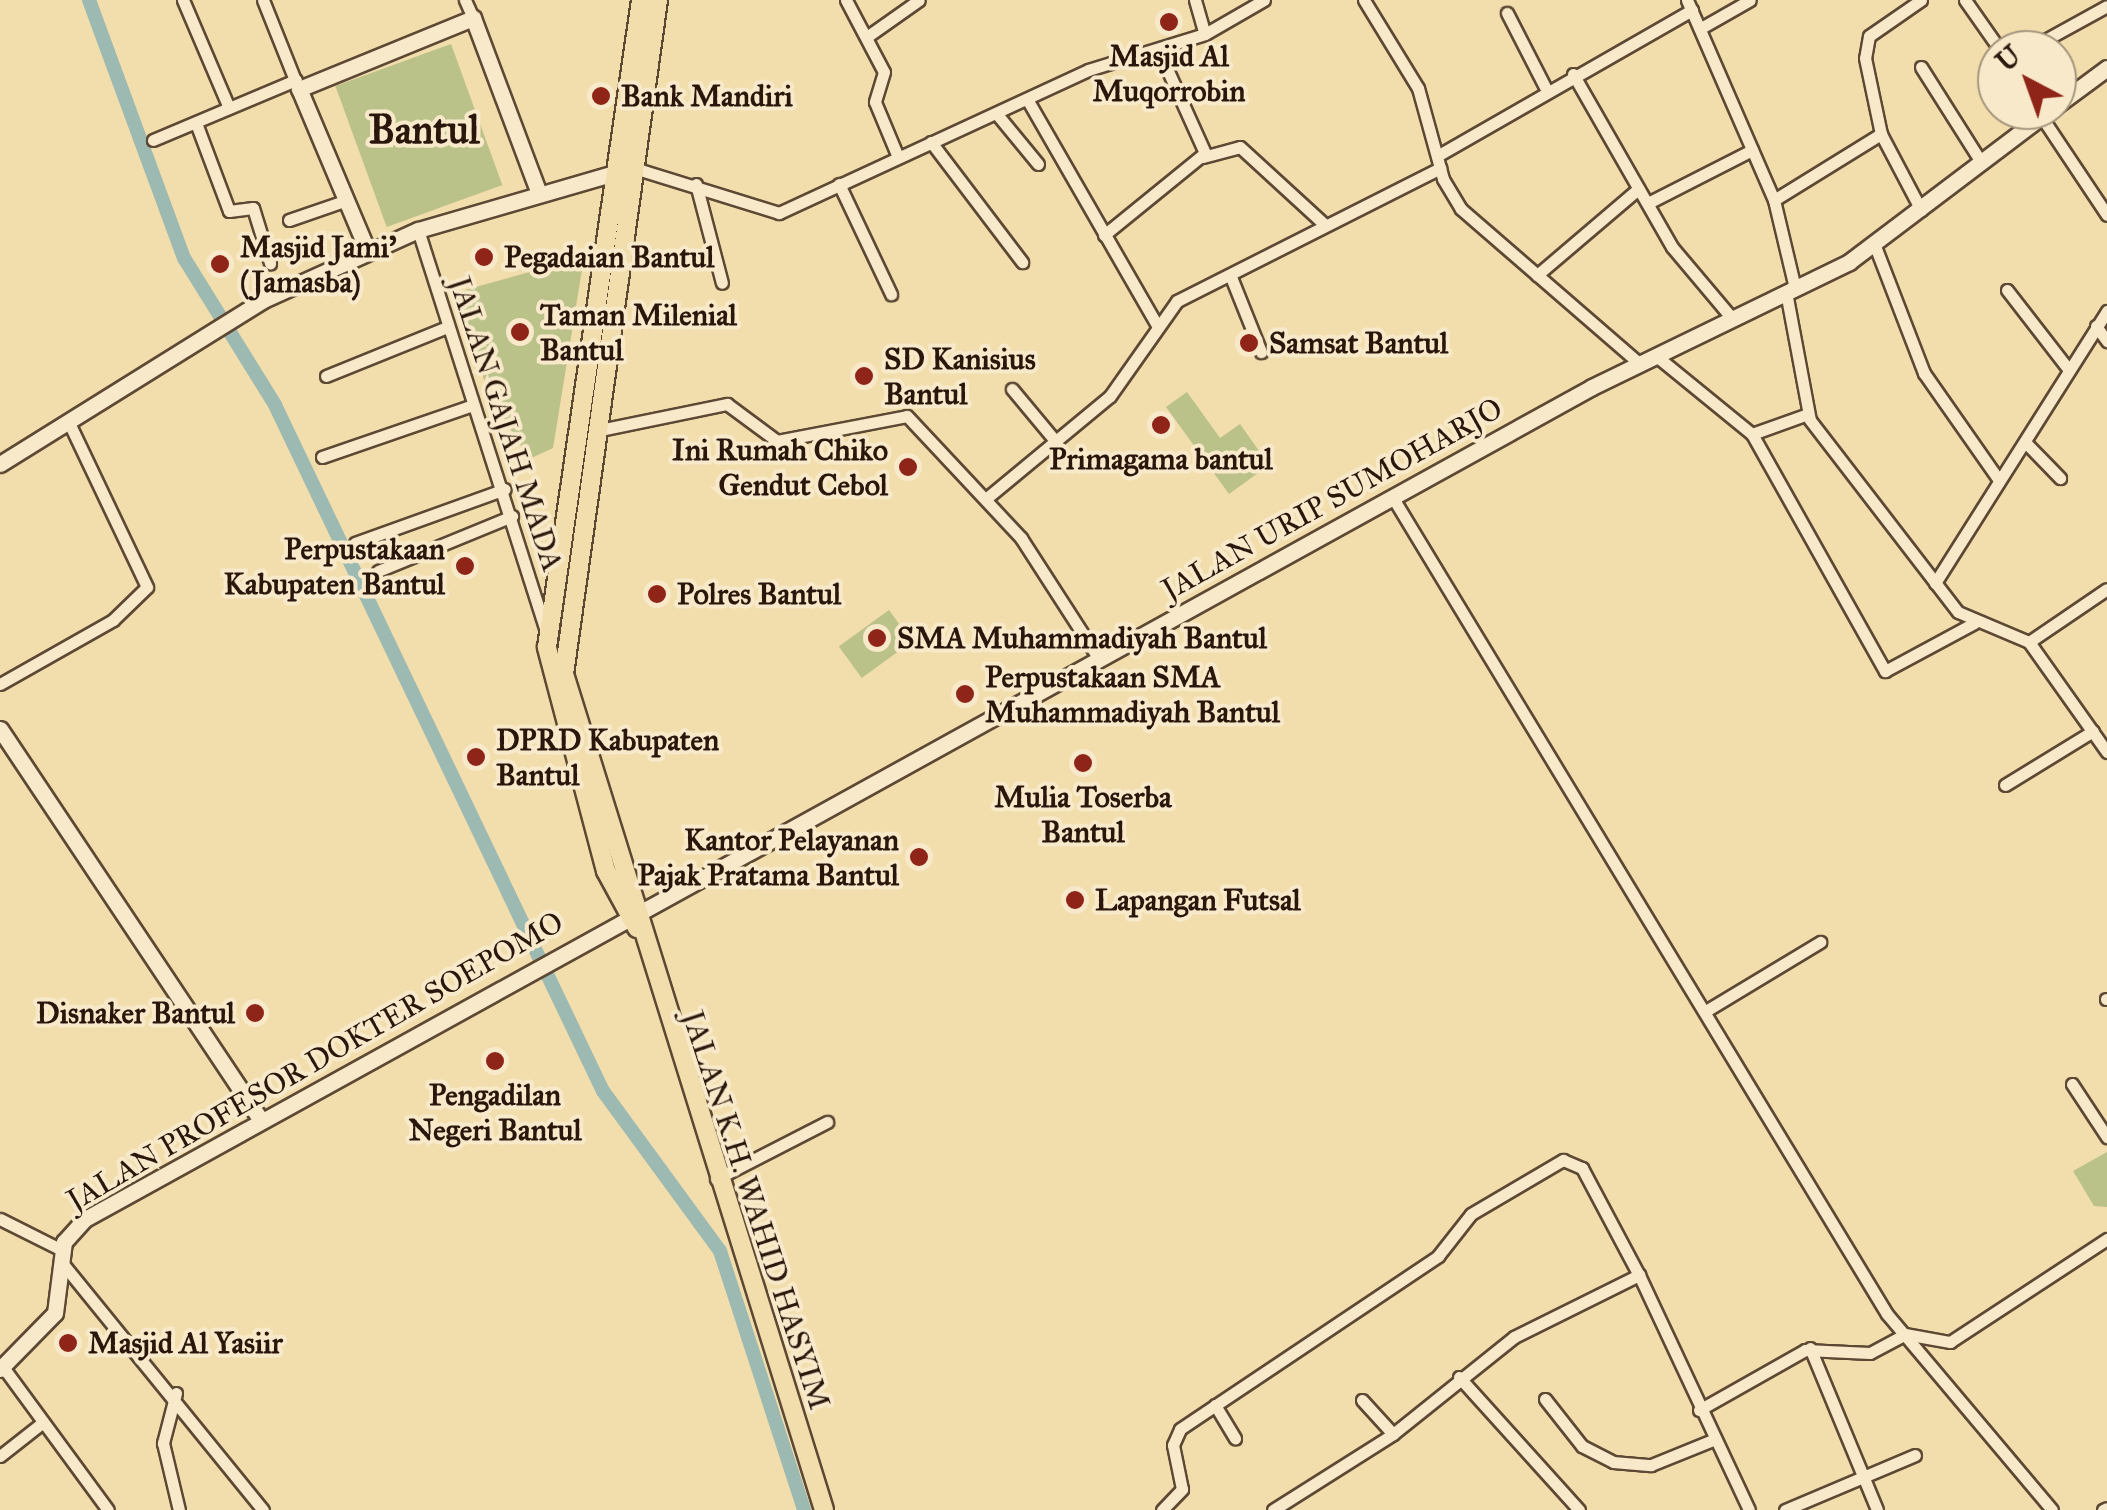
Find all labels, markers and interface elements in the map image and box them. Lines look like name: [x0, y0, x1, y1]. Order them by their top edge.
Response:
marker: Masjid Al Muqorrobin: [1158, 11, 1180, 33]
north arrow: [1977, 30, 2077, 130]
place label: Masjid Al Muqorrobin: [1093, 38, 1245, 108]
text: U: [1988, 38, 2028, 79]
place label: Bank Mandiri: [621, 78, 793, 114]
marker: Bank Mandiri: [590, 85, 612, 107]
district label: Bantul: [368, 106, 480, 154]
place label: Masjid Jami' (Jamasba): [240, 229, 397, 300]
place label: Pegadaian Bantul: [504, 239, 714, 275]
marker: Pegadaian Bantul: [473, 246, 495, 268]
marker: Masjid Jami' (Jamasba): [209, 253, 231, 275]
street label: JALAN GAJAH MADA: [441, 272, 571, 576]
place label: Taman Milenial Bantul: [540, 297, 737, 368]
marker: Taman Milenial Bantul: [509, 321, 531, 343]
place label: Samsat Bantul: [1269, 325, 1448, 361]
marker: Samsat Bantul: [1238, 332, 1260, 354]
place label: SD Kanisius Bantul: [884, 341, 1036, 412]
marker: SD Kanisius Bantul: [853, 365, 875, 387]
street label: JALAN URIP SUMOHARJO: [1155, 390, 1509, 608]
marker: Primagama bantul: [1150, 414, 1172, 436]
place label: Ini Rumah Chiko Gendut Cebol: [672, 432, 888, 502]
place label: Primagama bantul: [1049, 441, 1273, 477]
marker: Ini Rumah Chiko Gendut Cebol: [897, 456, 919, 478]
place label: Perpustakaan Kabupaten Bantul: [224, 531, 445, 602]
marker: Perpustakaan Kabupaten Bantul: [454, 555, 476, 577]
place label: Polres Bantul: [677, 576, 841, 612]
marker: Polres Bantul: [646, 583, 668, 605]
place label: SMA Muhammadiyah Bantul: [897, 620, 1267, 656]
marker: SMA Muhammadiyah Bantul: [866, 627, 888, 649]
place label: Perpustakaan SMA Muhammadiyah Bantul: [985, 659, 1280, 730]
marker: Perpustakaan SMA Muhammadiyah Bantul: [954, 683, 976, 705]
place label: DPRD Kabupaten Bantul: [496, 722, 719, 792]
marker: DPRD Kabupaten Bantul: [465, 746, 487, 768]
marker: Mulia Toserba Bantul: [1072, 752, 1094, 774]
place label: Mulia Toserba Bantul: [994, 779, 1172, 850]
place label: Kantor Pelayanan Pajak Pratama Bantul: [637, 822, 899, 892]
marker: Kantor Pelayanan Pajak Pratama Bantul: [908, 846, 930, 868]
place label: Lapangan Futsal: [1095, 882, 1301, 918]
marker: Lapangan Futsal: [1064, 889, 1086, 911]
street label: JALAN PROFESOR DOKTER SOEPOMO: [61, 904, 569, 1218]
place label: Disnaker Bantul: [36, 995, 235, 1031]
marker: Disnaker Bantul: [244, 1002, 266, 1024]
street label: JALAN K.H. WAHID HASYIM: [674, 1006, 838, 1414]
marker: Pengadilan Negeri Bantul: [484, 1050, 506, 1072]
place label: Pengadilan Negeri Bantul: [408, 1077, 582, 1148]
place label: Masjid Al Yasiir: [88, 1325, 283, 1361]
marker: Masjid Al Yasiir: [57, 1332, 79, 1354]

